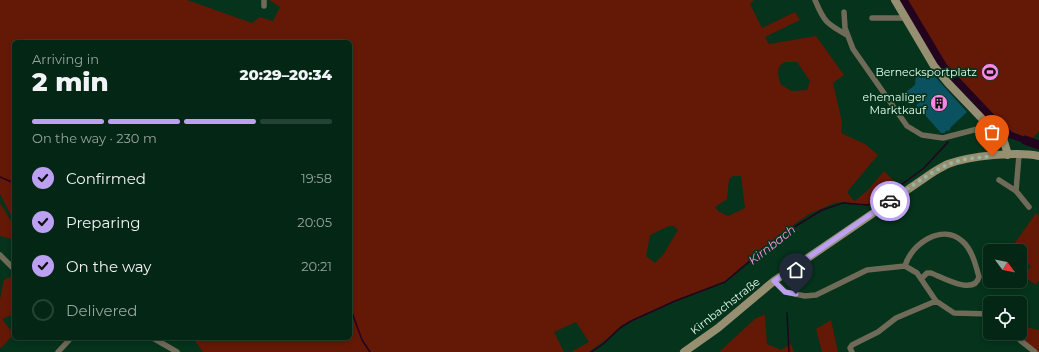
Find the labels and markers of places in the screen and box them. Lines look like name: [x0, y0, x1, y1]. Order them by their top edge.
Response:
sports icon: Bernecksportplatz: [980, 62, 1000, 82]
place label: Bernecksportplatz: [875, 65, 977, 79]
place label: ehemaliger Marktkauf: [863, 90, 927, 117]
building icon: ehemaliger Marktkauf: [929, 93, 949, 113]
pin: [975, 115, 1009, 156]
pin: [779, 253, 813, 294]

